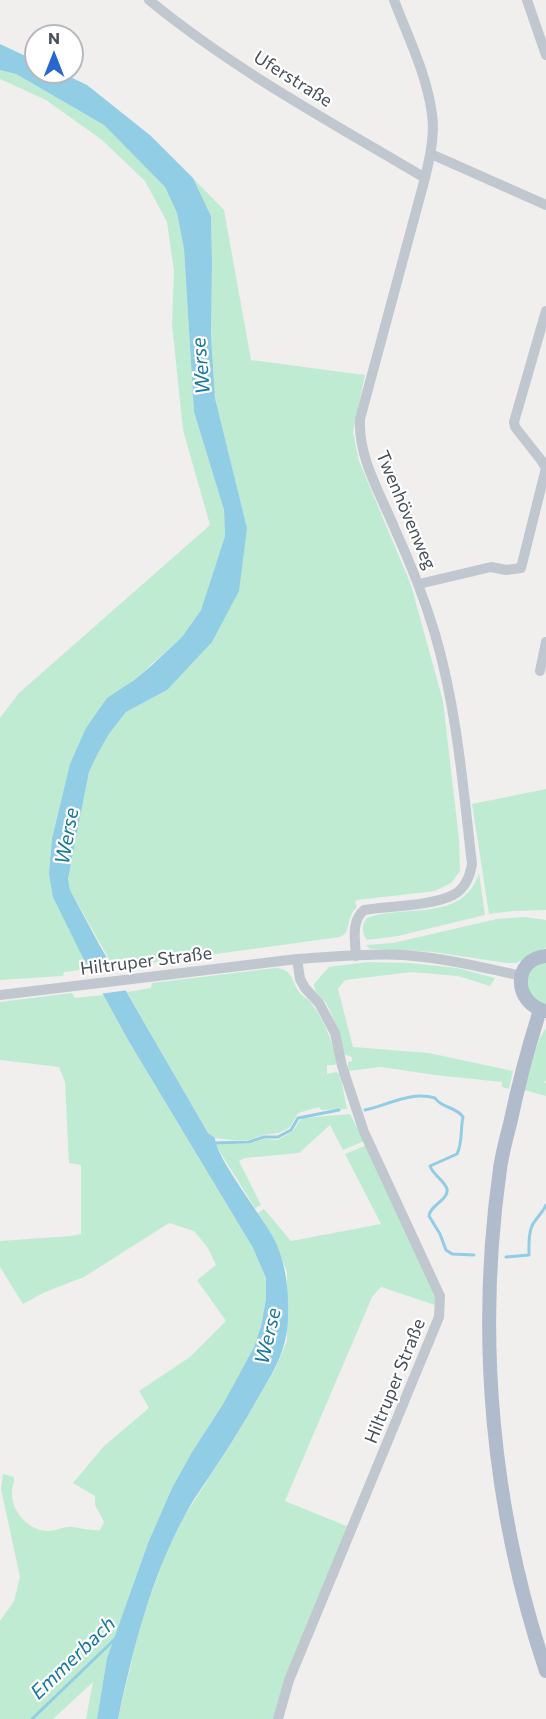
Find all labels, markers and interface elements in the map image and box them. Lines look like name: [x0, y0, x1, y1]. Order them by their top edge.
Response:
north arrow: [24, 24, 84, 84]
text: N: [48, 28, 60, 47]
street label: Uferstraße: [250, 46, 336, 112]
water label: Werse: [187, 337, 215, 395]
street label: Twenhövenweg: [371, 447, 441, 573]
water label: Werse: [50, 806, 84, 866]
street label: Hiltruper Straße: [79, 942, 213, 980]
water label: Werse: [250, 1306, 286, 1366]
street label: Hiltruper Straße: [360, 1315, 430, 1447]
water label: Emmerbach: [25, 1612, 121, 1704]

